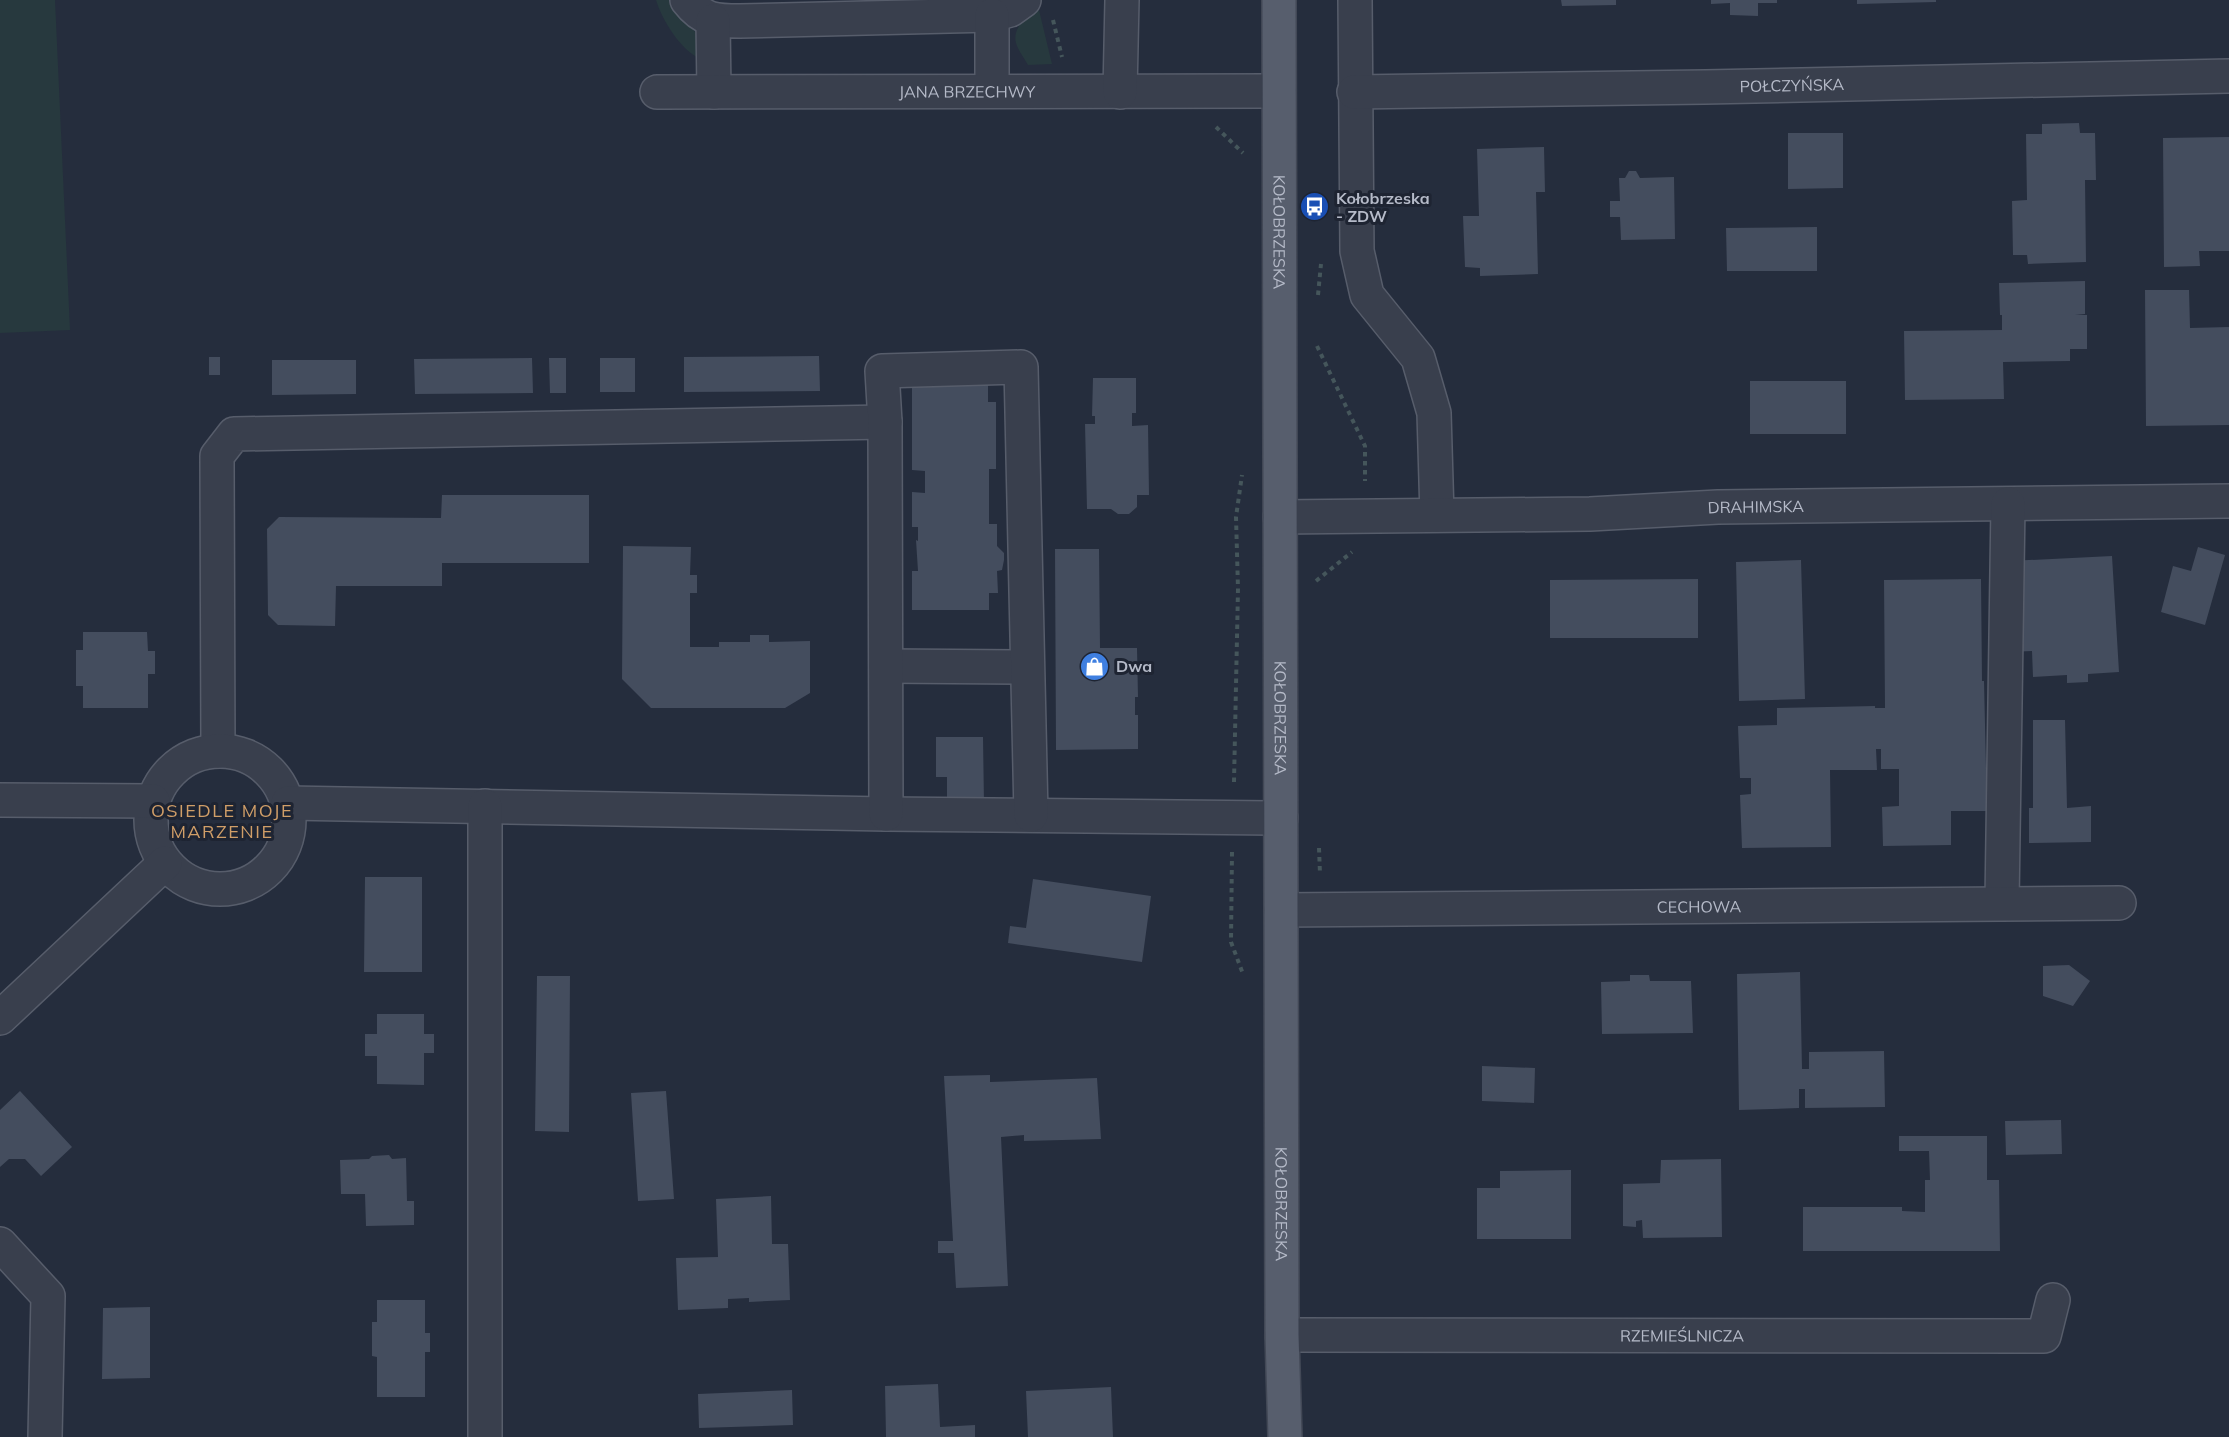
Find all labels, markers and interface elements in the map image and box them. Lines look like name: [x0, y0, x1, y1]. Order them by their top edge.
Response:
street label: POŁCZYŃSKA: [1739, 74, 1845, 96]
street label: JANA BRZECHWY: [899, 81, 1036, 102]
street label: KOŁOBRZESKA: [1269, 175, 1290, 290]
place label: Kołobrzeska - ZDW: [1336, 188, 1430, 226]
bus stop icon: Kołobrzeska - ZDW: [1299, 191, 1331, 223]
street label: DRAHIMSKA: [1707, 496, 1804, 518]
shop icon: Dwa: [1079, 650, 1111, 682]
place label: Dwa: [1116, 656, 1152, 676]
street label: KOŁOBRZESKA: [1270, 661, 1291, 776]
district label: OSIEDLE MOJE MARZENIE: [151, 799, 293, 843]
street label: CECHOWA: [1657, 896, 1741, 917]
street label: KOŁOBRZESKA: [1272, 1147, 1292, 1262]
street label: RZEMIEŚLNICZA: [1620, 1325, 1744, 1346]

